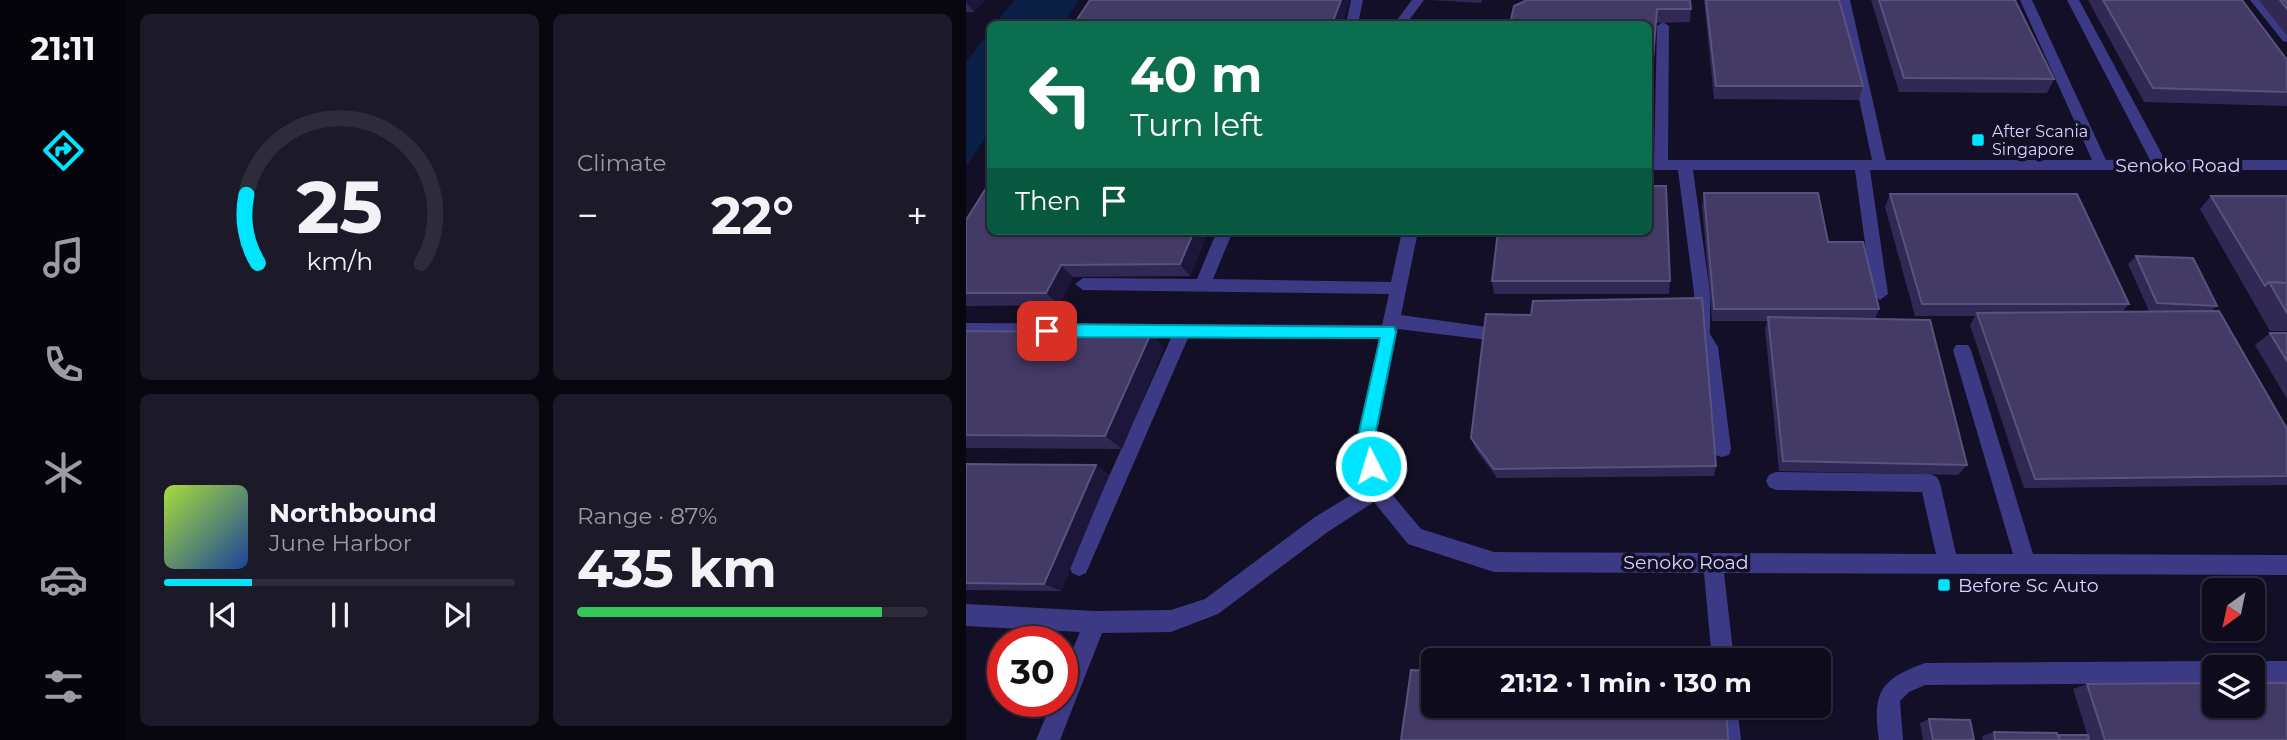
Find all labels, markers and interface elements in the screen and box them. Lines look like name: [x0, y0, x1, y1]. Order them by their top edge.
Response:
text: 21:11: [31, 29, 95, 68]
text: 40 m: [1130, 45, 1262, 104]
icon: left: [1015, 49, 1106, 140]
text: Turn left: [1130, 105, 1264, 144]
place label: After Scania Singapore: [1992, 122, 2088, 159]
icon: directions: [39, 126, 88, 175]
marker: After Scania Singapore: [1970, 132, 1986, 148]
text: Climate: [577, 149, 666, 177]
street label: Senoko Road: [2115, 154, 2241, 177]
text: 25: [296, 163, 383, 251]
icon: arrive: [1095, 182, 1133, 220]
text: 22°: [711, 184, 794, 247]
text: Then: [1015, 185, 1081, 217]
text: −: [577, 192, 599, 239]
text: +: [906, 192, 928, 239]
icon: music: [39, 233, 88, 282]
text: km/h: [306, 246, 373, 276]
pin: [1017, 301, 1077, 361]
icon: arrive: [1028, 312, 1066, 350]
icon: phone: [39, 340, 88, 389]
position arrow: [1334, 429, 1408, 503]
icon: climate: [39, 448, 88, 497]
text: Northbound: [269, 497, 437, 529]
text: Range · 87%: [577, 502, 717, 530]
text: June Harbor: [269, 529, 412, 557]
text: 435 km: [577, 537, 777, 600]
street label: Senoko Road: [1623, 551, 1749, 574]
icon: car: [39, 555, 88, 604]
place label: Before Sc Auto: [1958, 574, 2099, 597]
marker: Before Sc Auto: [1936, 577, 1952, 593]
north arrow: [2202, 578, 2264, 640]
map controls: [2202, 578, 2265, 718]
icon: previous: [204, 596, 242, 634]
icon: pause: [321, 596, 359, 634]
icon: next: [438, 596, 476, 634]
speed limit sign: 30: [987, 626, 1078, 717]
button: layers: [2202, 655, 2265, 718]
icon: filters: [39, 662, 88, 711]
text: 21:12 · 1 min · 130 m: [1500, 667, 1752, 699]

